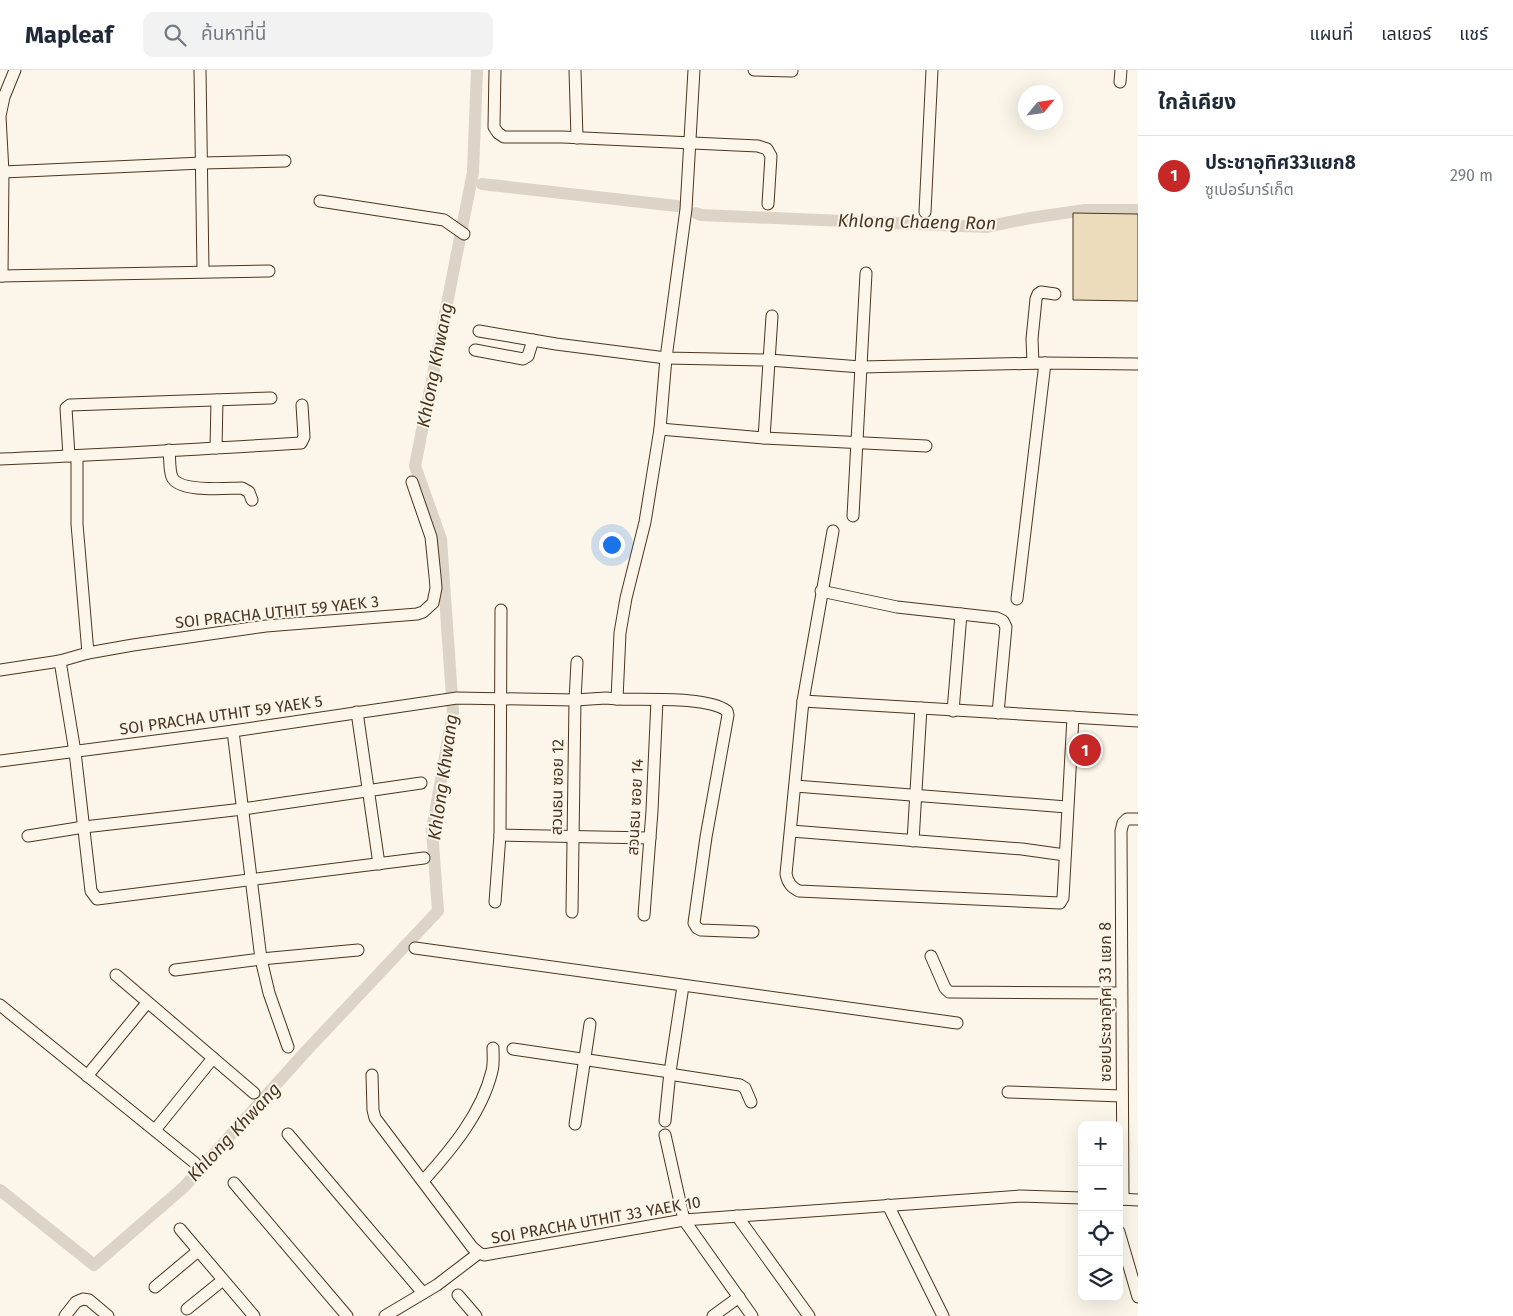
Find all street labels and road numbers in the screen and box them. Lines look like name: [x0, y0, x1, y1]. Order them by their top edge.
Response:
street label: SOI PRACHA UTHIT 59 YAEK 3: [174, 592, 380, 632]
street label: SOI PRACHA UTHIT 59 YAEK 5: [118, 691, 324, 739]
street label: สวนธน ซอย 12: [547, 739, 567, 835]
street label: สวนธน ซอย 14: [623, 758, 647, 856]
street label: ซอยประชาอุทิศ 33 แยก 8: [1096, 922, 1115, 1082]
street label: SOI PRACHA UTHIT 33 YAEK 10: [490, 1192, 702, 1248]

